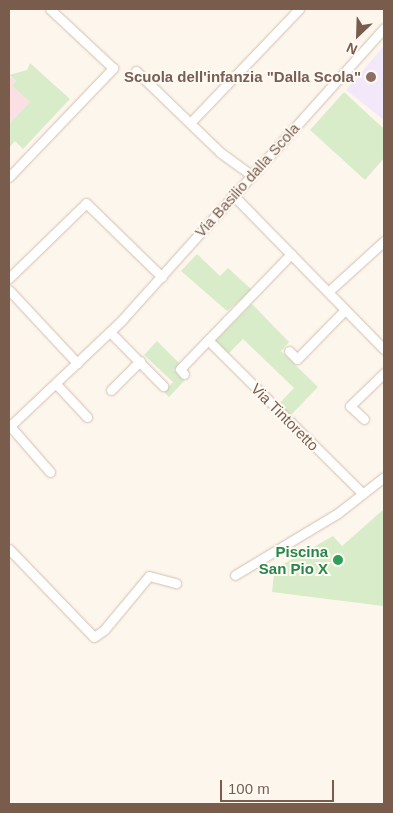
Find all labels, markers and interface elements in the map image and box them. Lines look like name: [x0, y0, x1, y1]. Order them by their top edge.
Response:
north arrow: [333, 10, 383, 60]
text: N: [344, 39, 360, 58]
place label: Scuola dell'infanzia "Dalla Scola": [124, 68, 361, 86]
marker: Scuola dell'infanzia "Dalla Scola": [365, 71, 377, 83]
street label: Via Basilio dalla Scola: [191, 119, 303, 241]
street label: Via Tintoretto: [247, 379, 323, 455]
place label: Piscina San Pio X: [259, 542, 328, 577]
marker: Piscina San Pio X: [332, 554, 344, 566]
scale bar: [223, 770, 337, 802]
text: 100 m: [228, 780, 270, 797]

